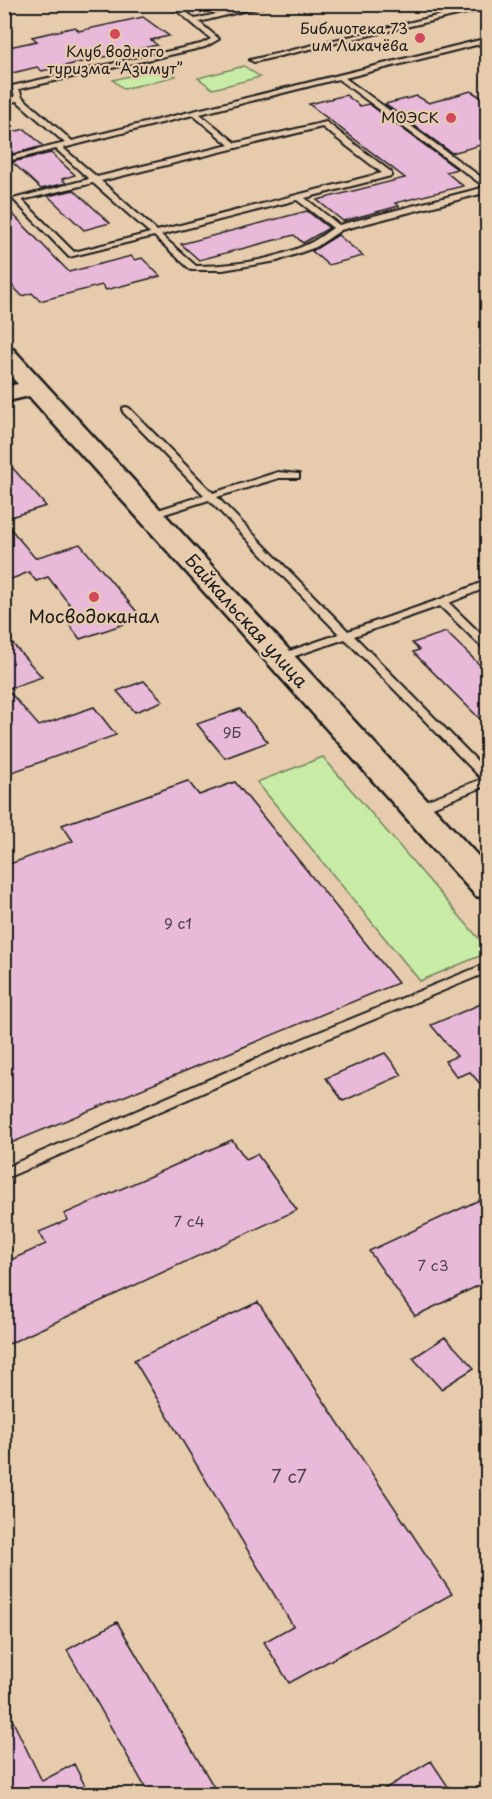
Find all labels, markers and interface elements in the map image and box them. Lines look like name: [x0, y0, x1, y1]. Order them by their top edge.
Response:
place label: Библиотека 73 им Лихачёва: [300, 16, 409, 56]
marker: Клуб водного туризма “Азимут”: [108, 27, 122, 41]
marker: Библиотека 73 им Лихачёва: [413, 31, 427, 45]
place label: Клуб водного туризма “Азимут”: [47, 39, 183, 79]
place label: МОЭСК: [381, 105, 439, 128]
marker: МОЭСК: [444, 111, 458, 125]
street label: Байкальская улица: [179, 547, 315, 694]
marker: Мосводоканал: [87, 590, 101, 604]
place label: Мосводоканал: [28, 602, 160, 629]
house number: 9Б: [223, 720, 242, 743]
house number: 9 с1: [164, 911, 192, 934]
house number: 7 с4: [173, 1209, 205, 1232]
house number: 7 с3: [417, 1253, 449, 1276]
house number: 7 с7: [271, 1462, 307, 1489]

